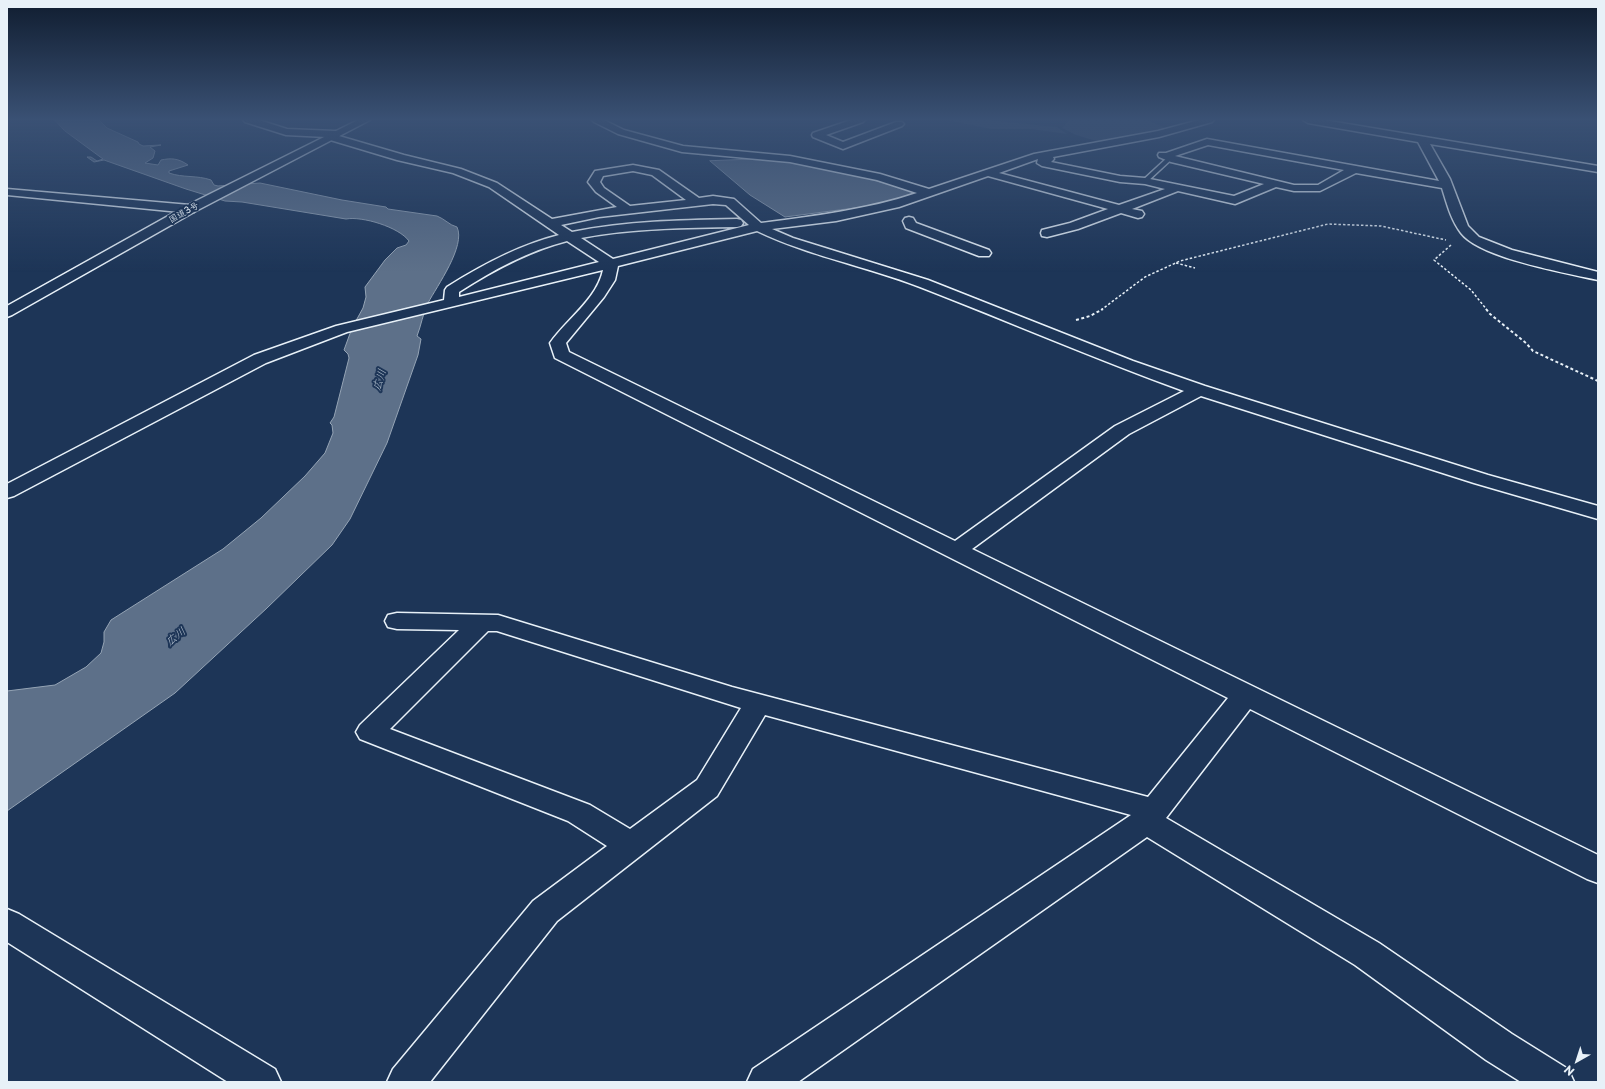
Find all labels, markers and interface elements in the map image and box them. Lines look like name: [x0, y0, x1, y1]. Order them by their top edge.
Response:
street label: 国道3号: [167, 200, 201, 226]
water label: 広川: [371, 368, 389, 392]
water label: 広川: [163, 625, 189, 649]
north arrow: [1557, 1041, 1597, 1081]
text: N: [1560, 1061, 1578, 1080]

